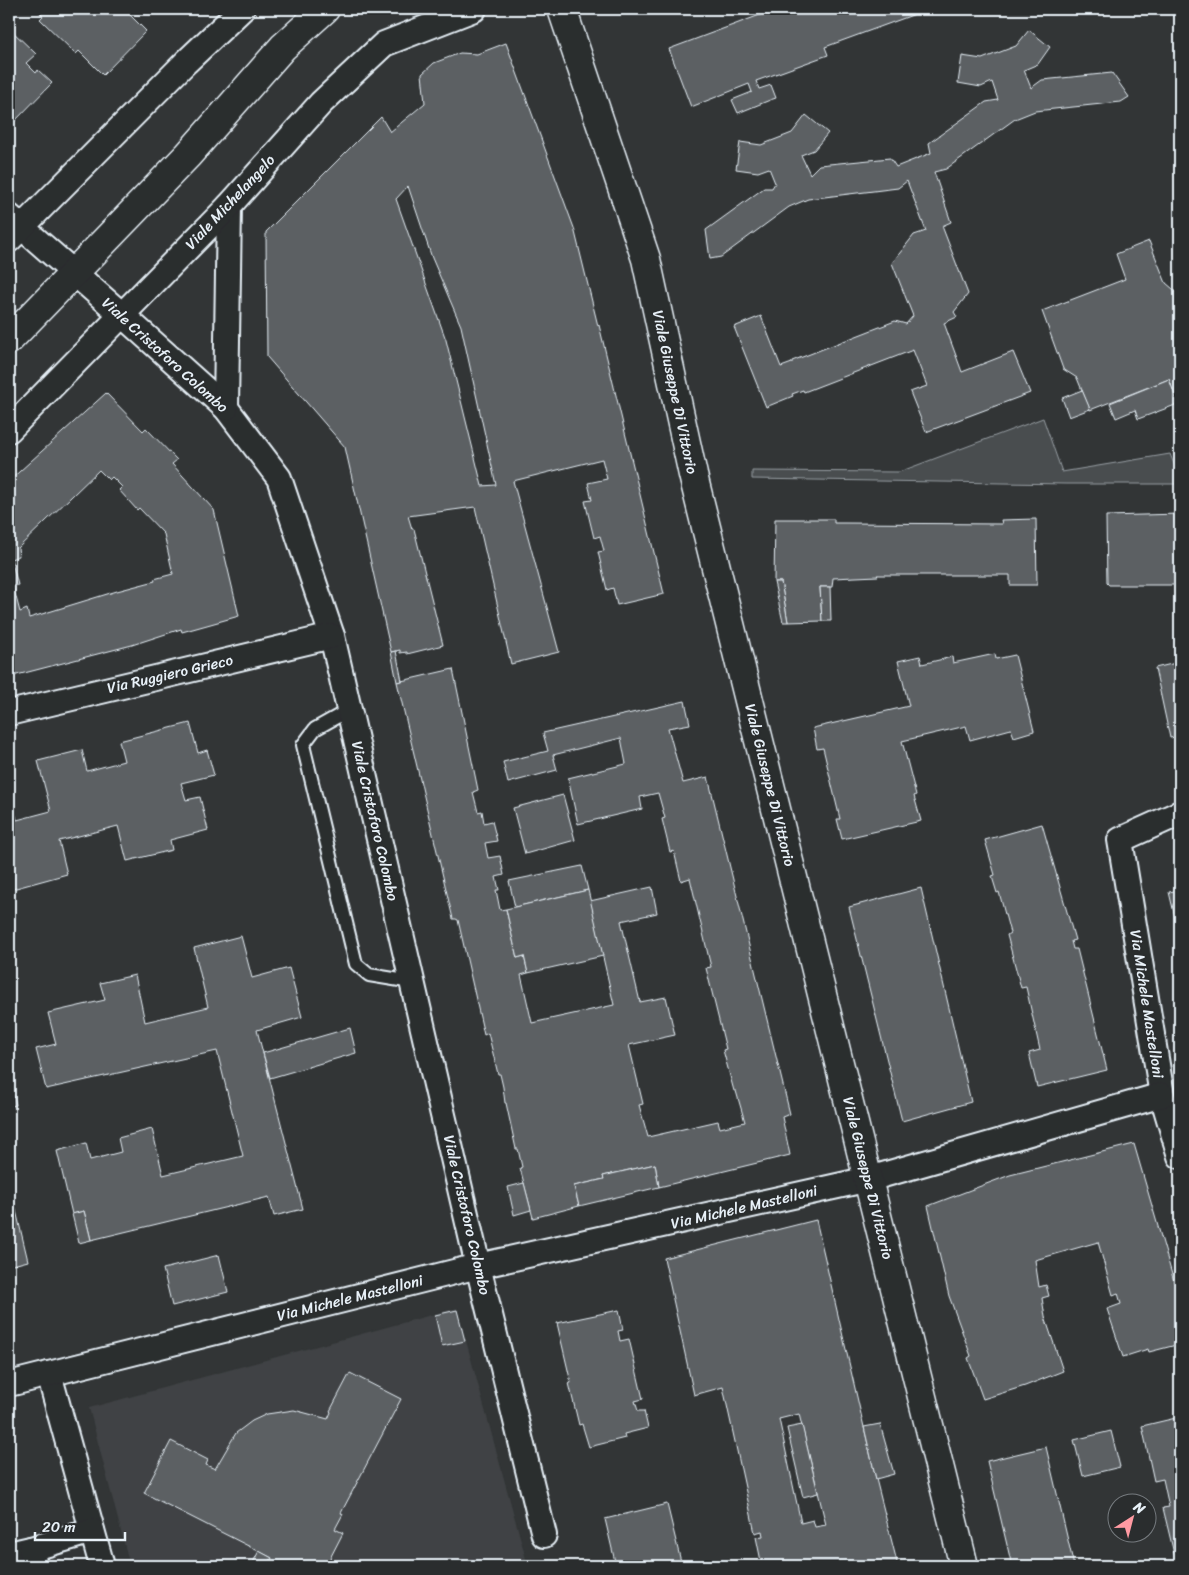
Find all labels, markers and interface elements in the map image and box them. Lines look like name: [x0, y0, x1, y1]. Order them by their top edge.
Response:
street label: Viale Michelangelo: [179, 148, 282, 256]
street label: Viale Cristoforo Colombo: [96, 291, 235, 420]
street label: Viale Giuseppe Di Vittorio: [645, 308, 705, 477]
street label: Via Ruggiero Grieco: [105, 647, 236, 701]
street label: Viale Giuseppe Di Vittorio: [737, 701, 803, 870]
street label: Viale Cristoforo Colombo: [344, 738, 406, 904]
street label: Via Michele Mastelloni: [1122, 928, 1172, 1081]
street label: Viale Giuseppe Di Vittorio: [835, 1094, 901, 1263]
street label: Viale Cristoforo Colombo: [436, 1132, 498, 1298]
street label: Via Michele Mastelloni: [668, 1177, 821, 1237]
street label: Via Michele Mastelloni: [274, 1267, 427, 1329]
north arrow: [1106, 1492, 1156, 1542]
text: N: [1127, 1494, 1151, 1521]
scale bar: [35, 1510, 125, 1542]
text: 20 m: [42, 1514, 76, 1540]

